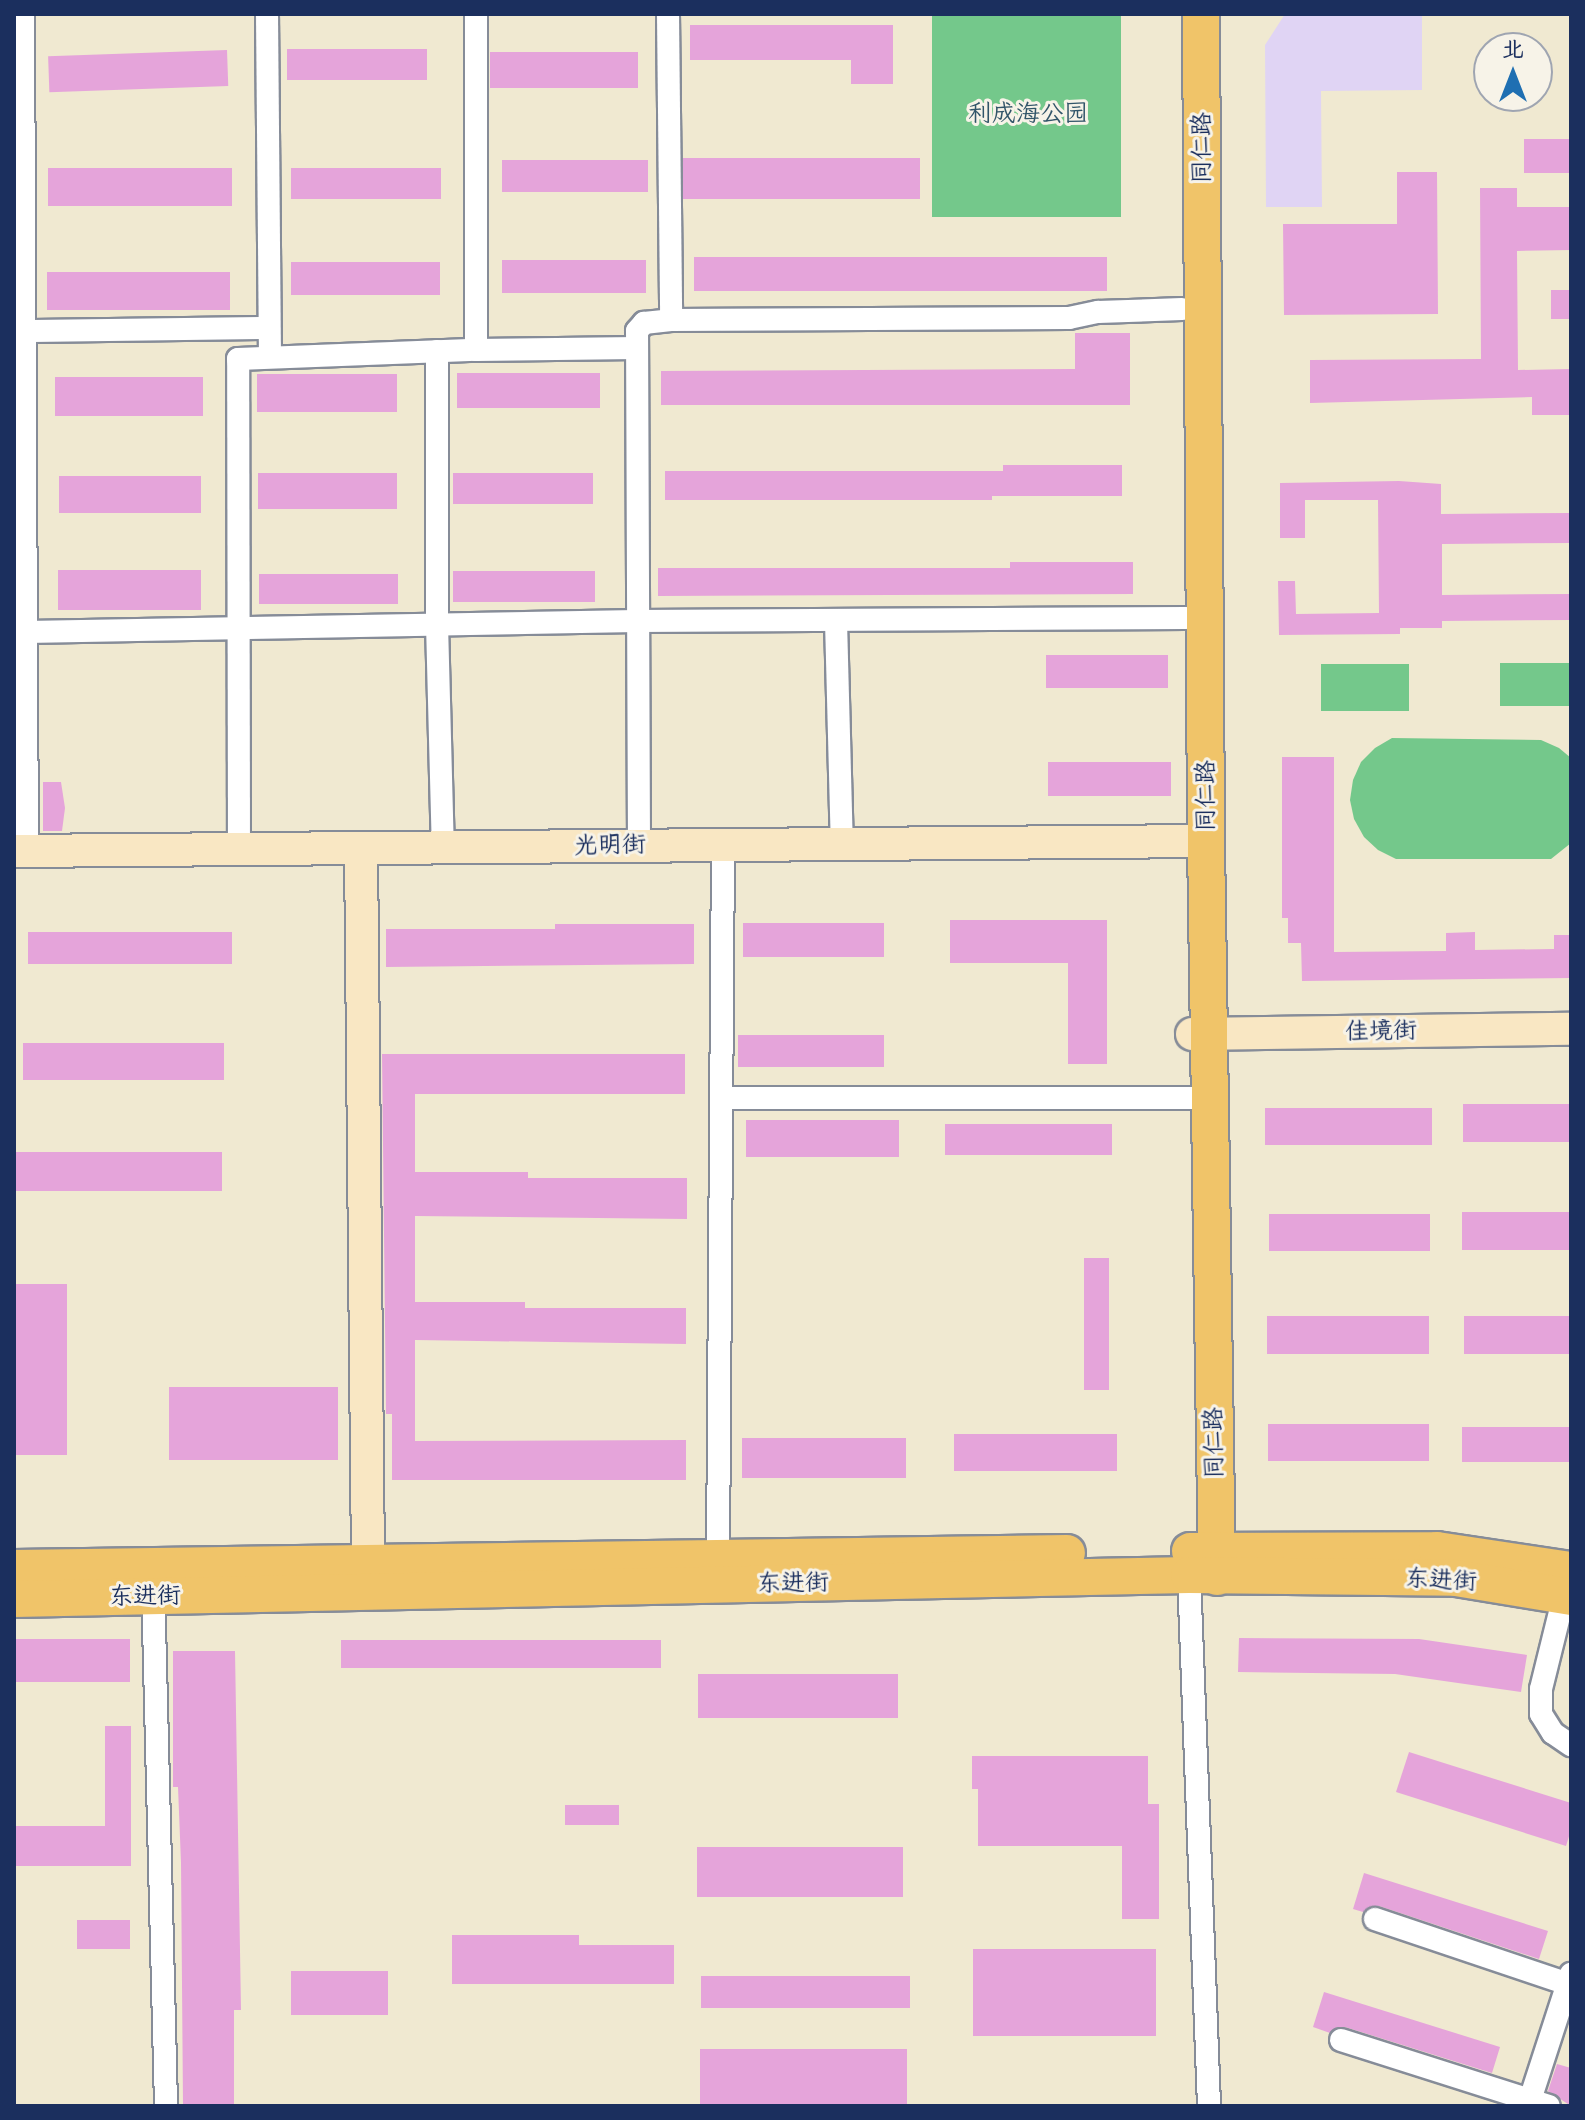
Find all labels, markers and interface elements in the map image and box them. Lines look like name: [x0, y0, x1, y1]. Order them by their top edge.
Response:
north arrow: [1473, 32, 1553, 112]
text: 北: [1502, 36, 1524, 63]
park label: 利成海公园: [968, 100, 1088, 128]
street label: 同仁路: [1188, 112, 1216, 184]
street label: 同仁路: [1192, 760, 1220, 832]
street label: 光明街: [574, 830, 646, 860]
street label: 佳境街: [1345, 1016, 1417, 1046]
street label: 同仁路: [1199, 1407, 1229, 1479]
street label: 东进街: [1404, 1564, 1478, 1596]
street label: 东进街: [757, 1568, 829, 1598]
street label: 东进街: [109, 1581, 181, 1611]

